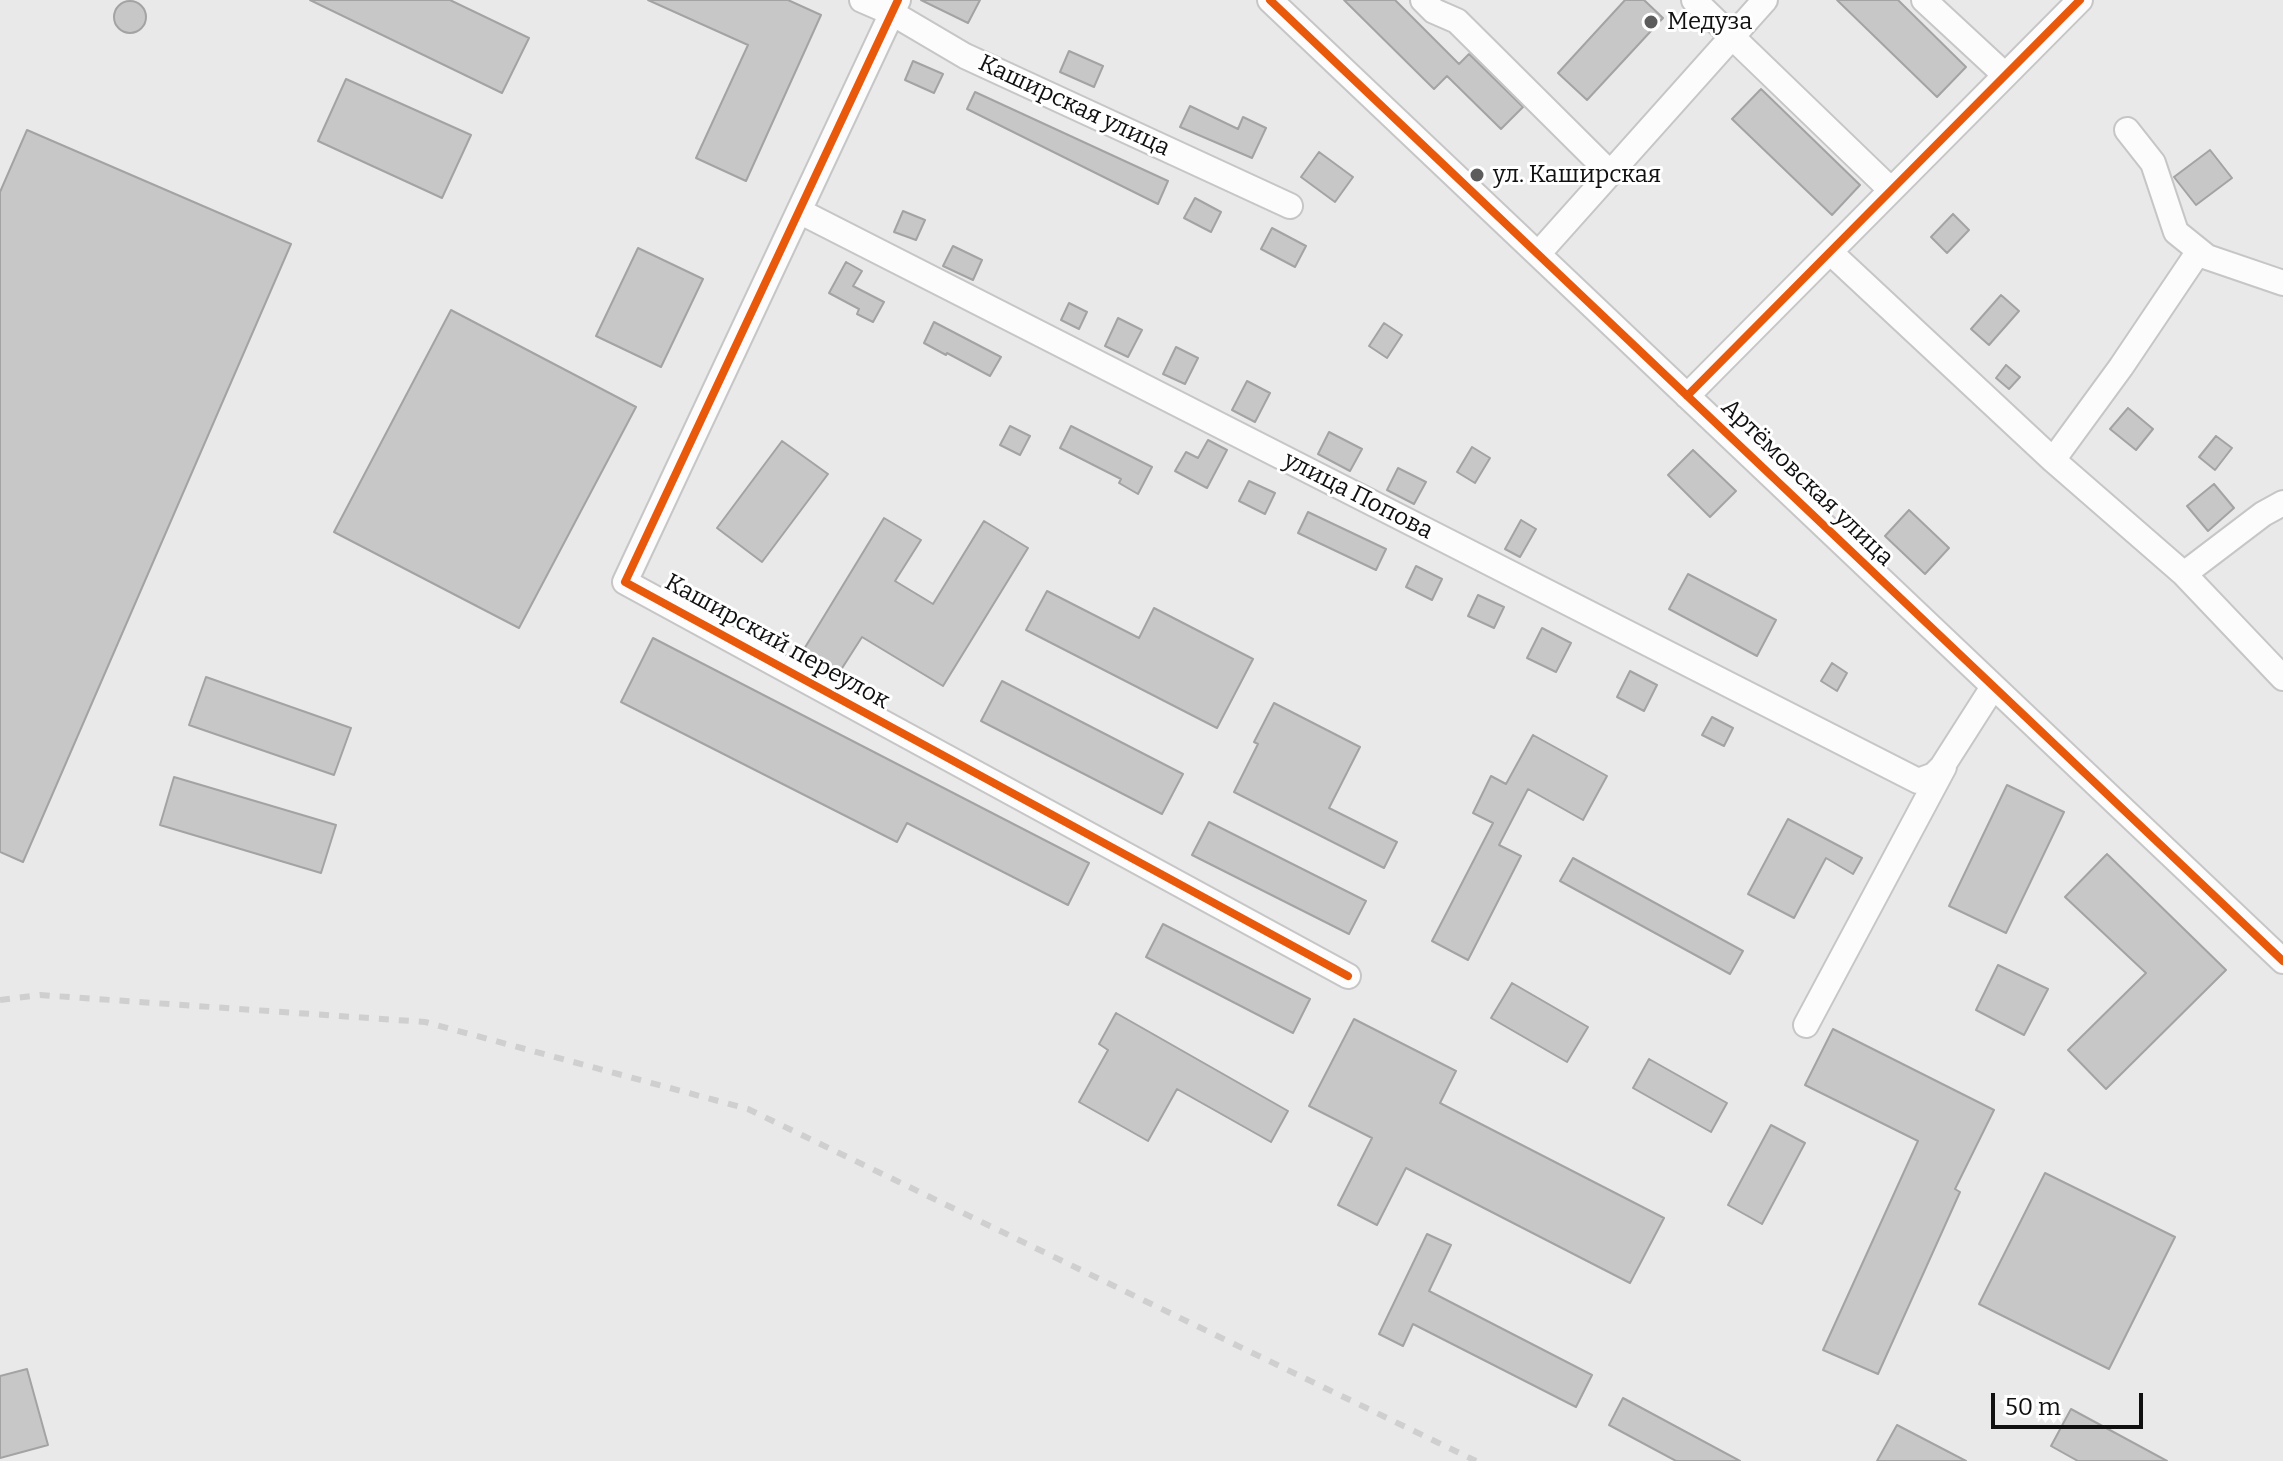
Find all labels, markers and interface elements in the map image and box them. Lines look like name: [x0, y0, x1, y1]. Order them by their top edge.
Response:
place label: Медуза: [1667, 8, 1752, 36]
marker: Медуза: [1642, 13, 1660, 31]
street label: Каширская улица: [974, 49, 1174, 163]
place label: ул. Каширская: [1493, 161, 1661, 189]
marker: ул. Каширская: [1468, 166, 1486, 184]
street label: Артёмовская улица: [1715, 393, 1899, 573]
street label: улица Попова: [1278, 446, 1438, 546]
street label: Каширский переулок: [660, 568, 894, 716]
scale bar: [1995, 1377, 2147, 1427]
text: 50 m: [2005, 1393, 2061, 1421]

